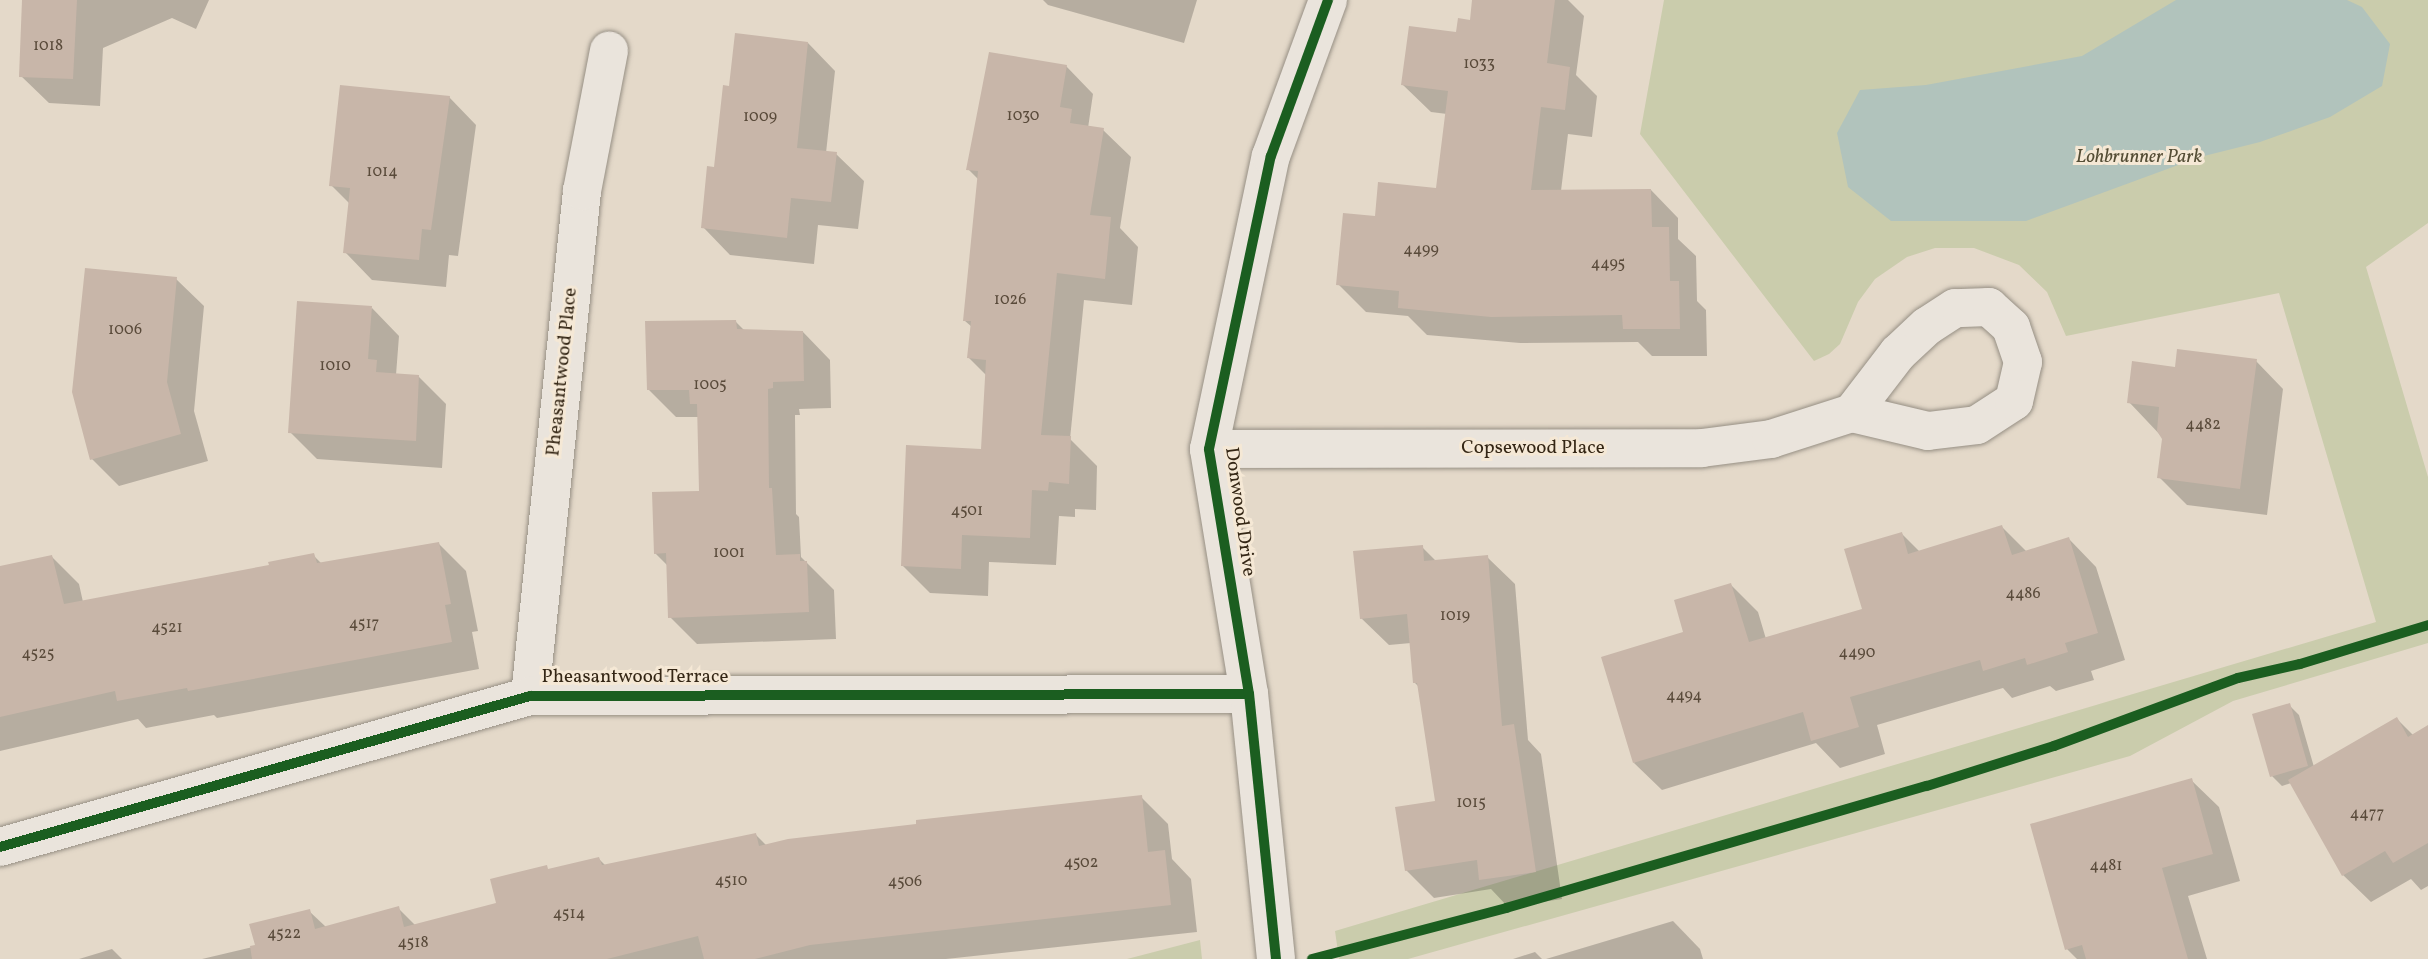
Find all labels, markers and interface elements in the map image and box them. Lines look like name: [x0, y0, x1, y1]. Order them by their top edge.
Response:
house number: 1018: [33, 36, 63, 56]
house number: 1033: [1463, 54, 1495, 74]
house number: 1030: [1007, 106, 1039, 126]
house number: 1009: [743, 107, 777, 127]
park label: Lohbrunner Park: [2076, 147, 2202, 169]
house number: 1014: [366, 162, 398, 182]
house number: 4499: [1403, 240, 1439, 260]
house number: 4495: [1591, 254, 1625, 274]
street label: Pheasantwood Place: [543, 287, 583, 457]
house number: 1026: [994, 290, 1026, 310]
house number: 1006: [108, 320, 142, 340]
house number: 1010: [319, 356, 351, 376]
house number: 1005: [693, 375, 727, 395]
house number: 4482: [2185, 415, 2221, 435]
street label: Copsewood Place: [1461, 438, 1605, 460]
street label: Donwood Drive: [1219, 446, 1259, 578]
house number: 4501: [951, 501, 983, 521]
house number: 1001: [713, 543, 745, 563]
house number: 4486: [2005, 584, 2041, 604]
house number: 1019: [1440, 606, 1470, 626]
house number: 4517: [349, 614, 379, 634]
house number: 4521: [151, 618, 183, 638]
house number: 4490: [1839, 643, 1875, 663]
house number: 4525: [21, 644, 55, 664]
street label: Pheasantwood Terrace: [541, 667, 729, 689]
house number: 4494: [1666, 686, 1702, 706]
house number: 1015: [1456, 793, 1486, 813]
house number: 4477: [2350, 804, 2384, 824]
house number: 4502: [1064, 853, 1098, 873]
house number: 4481: [2089, 856, 2123, 876]
house number: 4510: [715, 871, 747, 891]
house number: 4506: [888, 872, 922, 892]
house number: 4514: [553, 904, 585, 924]
house number: 4522: [267, 924, 301, 944]
house number: 4518: [397, 933, 429, 953]

